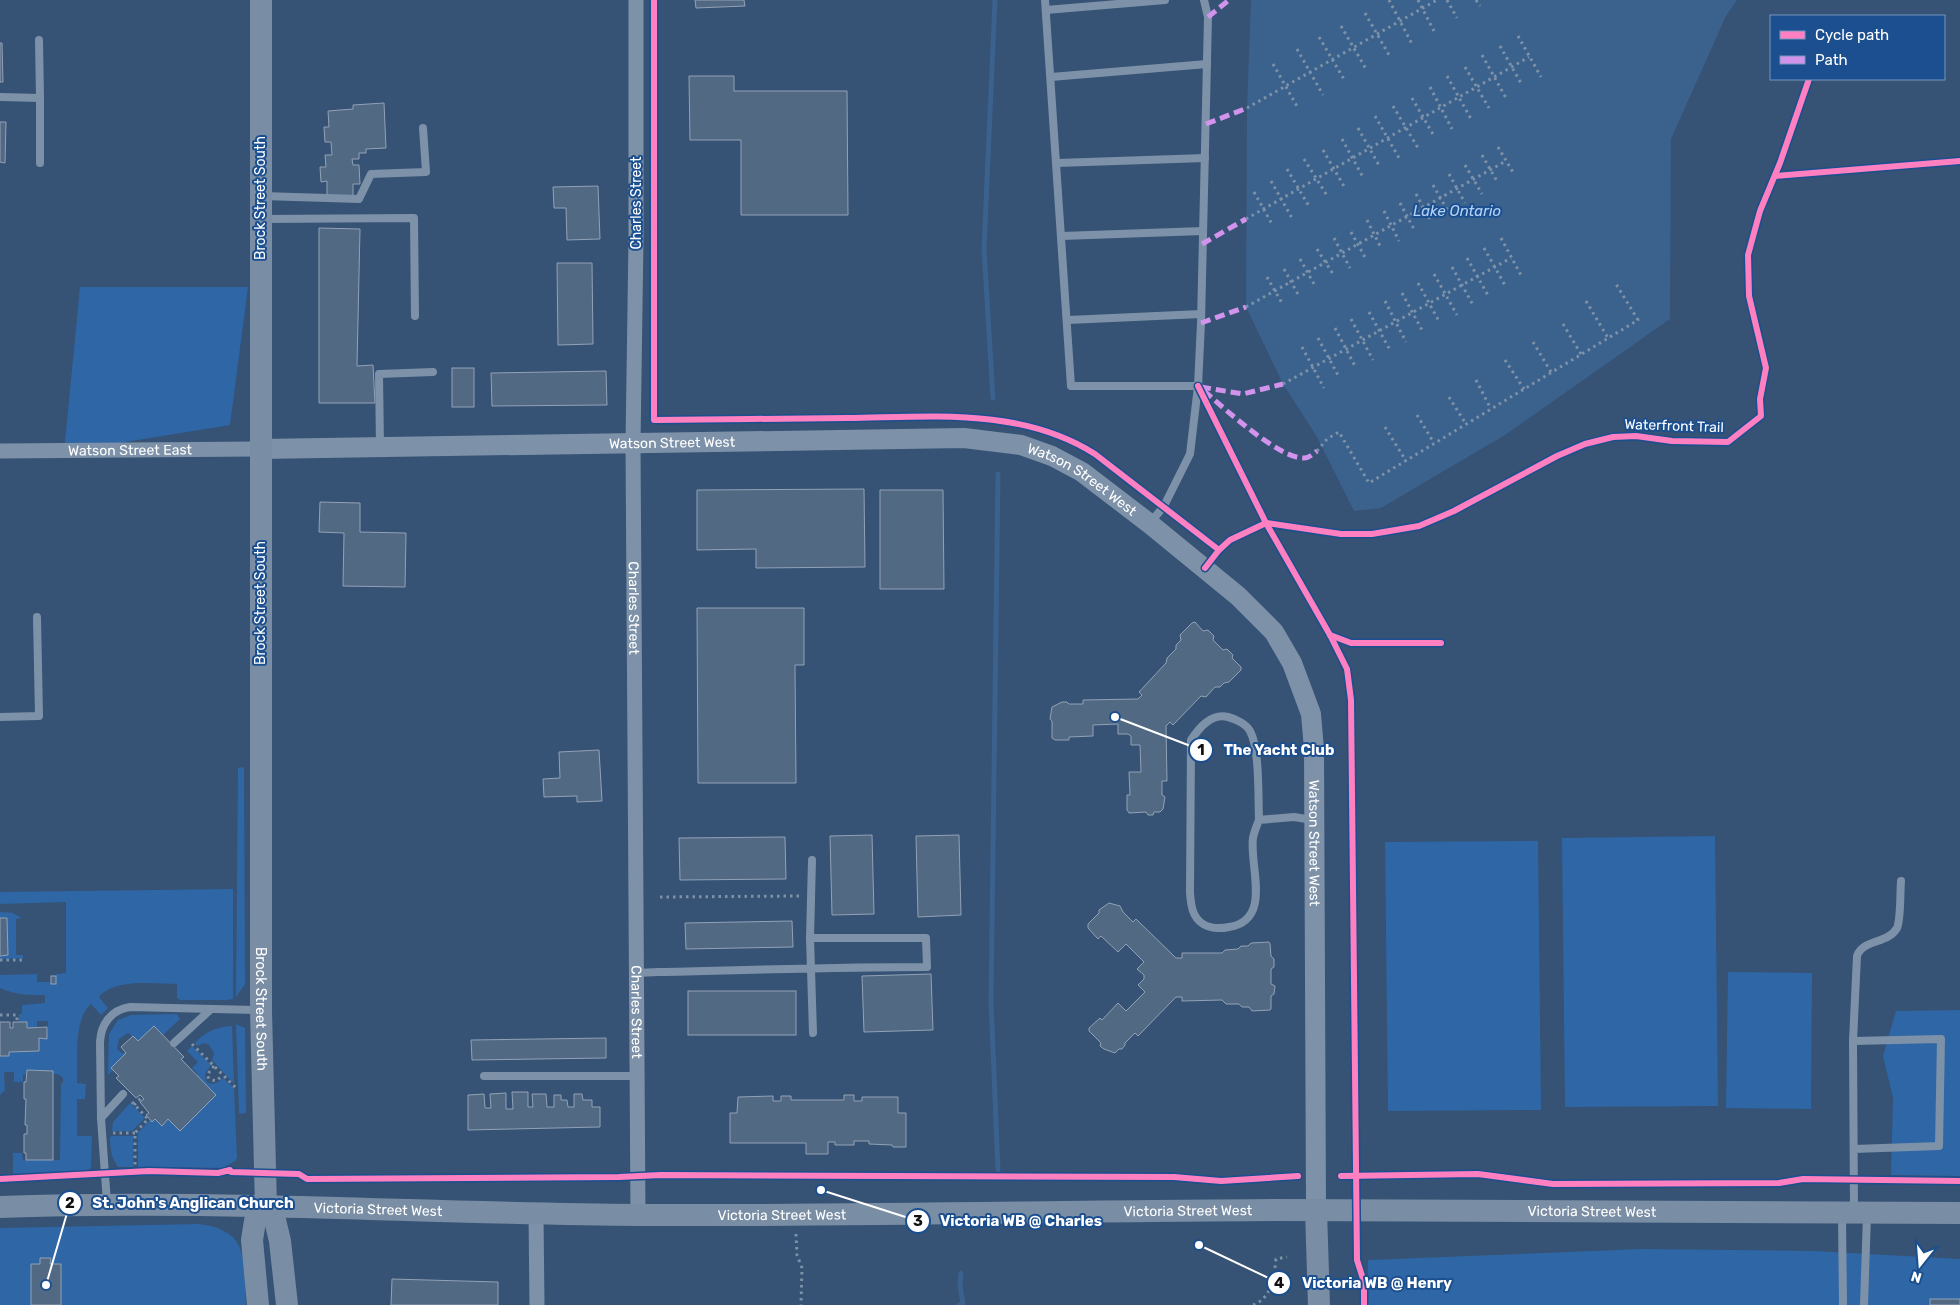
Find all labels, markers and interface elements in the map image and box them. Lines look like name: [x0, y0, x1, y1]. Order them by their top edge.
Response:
legend: [1770, 15, 1945, 80]
text: Cycle path: [1815, 26, 1889, 44]
text: Path: [1815, 51, 1848, 69]
street label: Brock Street South: [252, 136, 269, 260]
street label: Charles Street: [628, 156, 645, 250]
water label: Lake Ontario: [1413, 202, 1502, 220]
street label: Waterfront Trail: [1624, 416, 1724, 436]
street label: Watson Street West: [609, 433, 736, 452]
street label: Watson Street West: [1025, 439, 1141, 520]
street label: Watson Street East: [68, 441, 193, 459]
street label: Brock Street South: [252, 541, 269, 665]
street label: Charles Street: [625, 561, 643, 655]
callout: The Yacht Club: [1188, 735, 1344, 765]
text: 1: [1197, 741, 1205, 759]
text: The Yacht Club: [1224, 741, 1334, 759]
street label: Watson Street West: [1306, 780, 1323, 907]
street label: Brock Street South: [252, 947, 271, 1071]
street label: Charles Street: [628, 965, 645, 1059]
callout: St. John's Anglican Church: [57, 1188, 304, 1218]
text: 2: [65, 1194, 75, 1212]
text: St. John's Anglican Church: [92, 1194, 294, 1212]
street label: Victoria Street West: [313, 1199, 443, 1220]
street label: Victoria Street West: [1123, 1202, 1253, 1220]
street label: Victoria Street West: [1527, 1202, 1657, 1220]
street label: Victoria Street West: [717, 1206, 847, 1224]
callout: Victoria WB @ Charles: [905, 1206, 1112, 1236]
text: 3: [913, 1212, 923, 1230]
text: Victoria WB @ Charles: [940, 1212, 1102, 1230]
north arrow: [1895, 1240, 1945, 1290]
text: N: [1909, 1267, 1924, 1287]
callout: Victoria WB @ Henry: [1267, 1268, 1462, 1298]
text: 4: [1274, 1274, 1284, 1292]
text: Victoria WB @ Henry: [1302, 1274, 1452, 1292]

